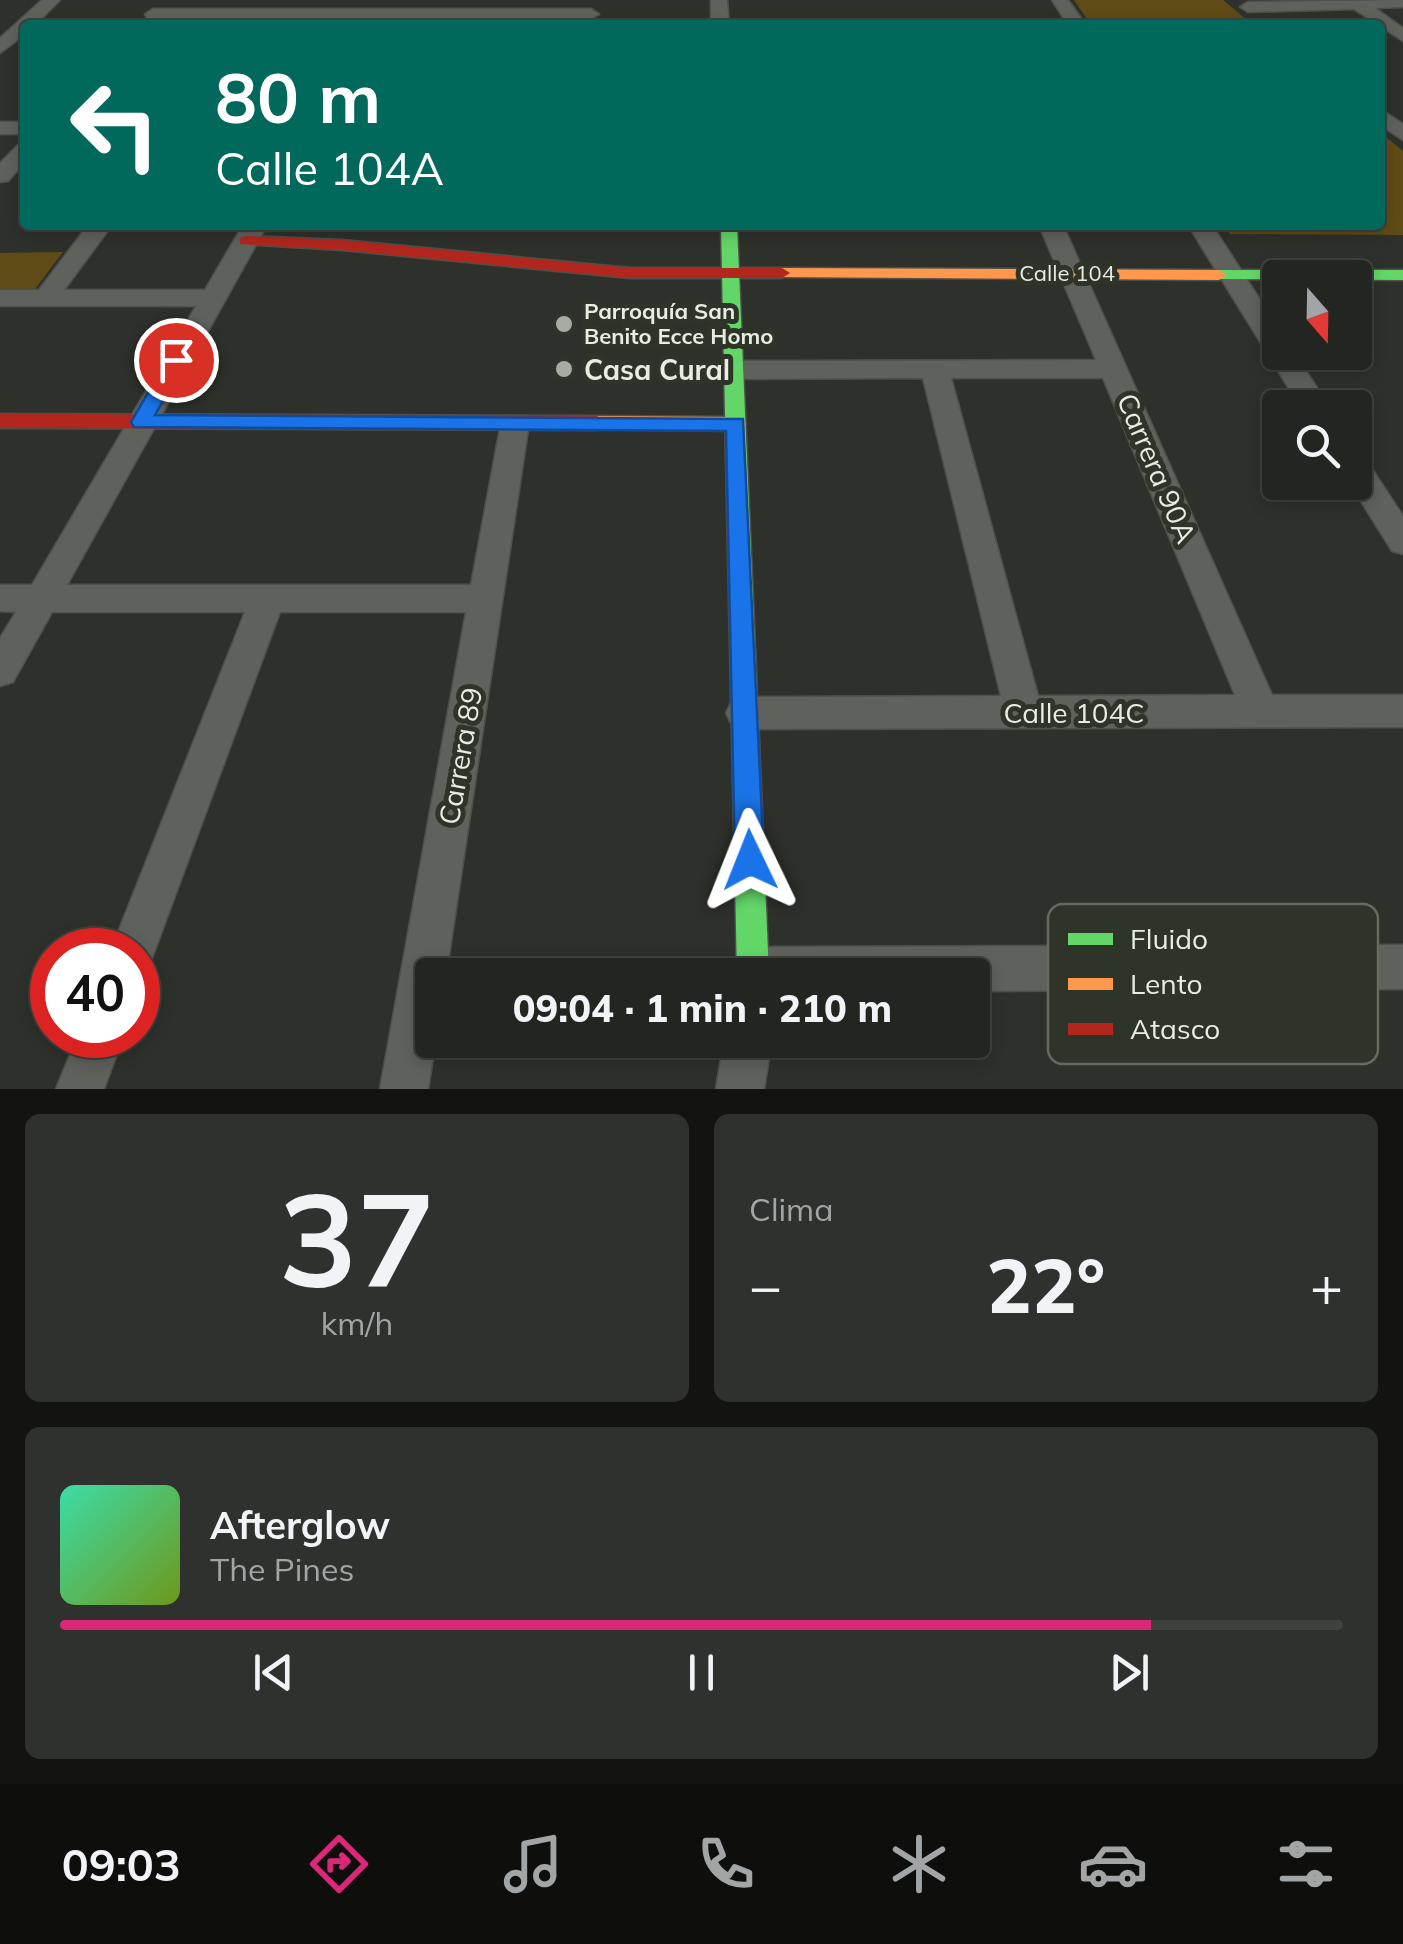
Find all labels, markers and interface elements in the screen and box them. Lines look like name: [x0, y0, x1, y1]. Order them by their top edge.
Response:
text: 80 m: [215, 53, 381, 141]
icon: left: [50, 60, 180, 190]
text: Calle 104A: [215, 140, 444, 196]
street label: Calle 104: [1019, 259, 1115, 287]
north arrow: [1262, 260, 1372, 370]
map controls: [1262, 260, 1372, 500]
place label: Parroquía San Benito Ecce Homo: [584, 297, 773, 350]
marker: Parroquía San Benito Ecce Homo: [553, 313, 575, 335]
pin: [134, 318, 219, 403]
icon: arrive: [149, 333, 204, 388]
place label: Casa Cural: [584, 352, 730, 387]
marker: Casa Cural: [553, 358, 575, 380]
street label: Carrera 90A: [1110, 388, 1204, 548]
button: search: [1262, 390, 1372, 500]
street label: Carrera 89: [431, 685, 489, 827]
street label: Calle 104C: [1004, 695, 1144, 730]
position arrow: [698, 808, 802, 912]
legend: [1048, 904, 1378, 1064]
text: Fluido: [1130, 921, 1208, 956]
speed limit sign: 40: [30, 928, 160, 1058]
text: Lento: [1130, 966, 1202, 1001]
text: 09:04 · 1 min · 210 m: [513, 984, 892, 1032]
text: Atasco: [1130, 1011, 1220, 1046]
text: 37: [279, 1156, 435, 1320]
text: Clima: [749, 1189, 833, 1229]
text: 22°: [987, 1238, 1105, 1332]
text: −: [749, 1251, 782, 1320]
text: +: [1310, 1251, 1343, 1320]
text: km/h: [321, 1303, 393, 1343]
text: Afterglow: [210, 1501, 390, 1549]
text: The Pines: [210, 1549, 354, 1589]
icon: previous: [246, 1645, 301, 1700]
icon: pause: [674, 1645, 729, 1700]
icon: next: [1102, 1645, 1157, 1700]
icon: directions: [304, 1829, 374, 1899]
icon: music: [498, 1829, 568, 1899]
icon: phone: [691, 1829, 761, 1899]
icon: climate: [884, 1829, 954, 1899]
icon: car: [1078, 1829, 1148, 1899]
icon: filters: [1271, 1829, 1341, 1899]
text: 09:03: [62, 1836, 181, 1892]

